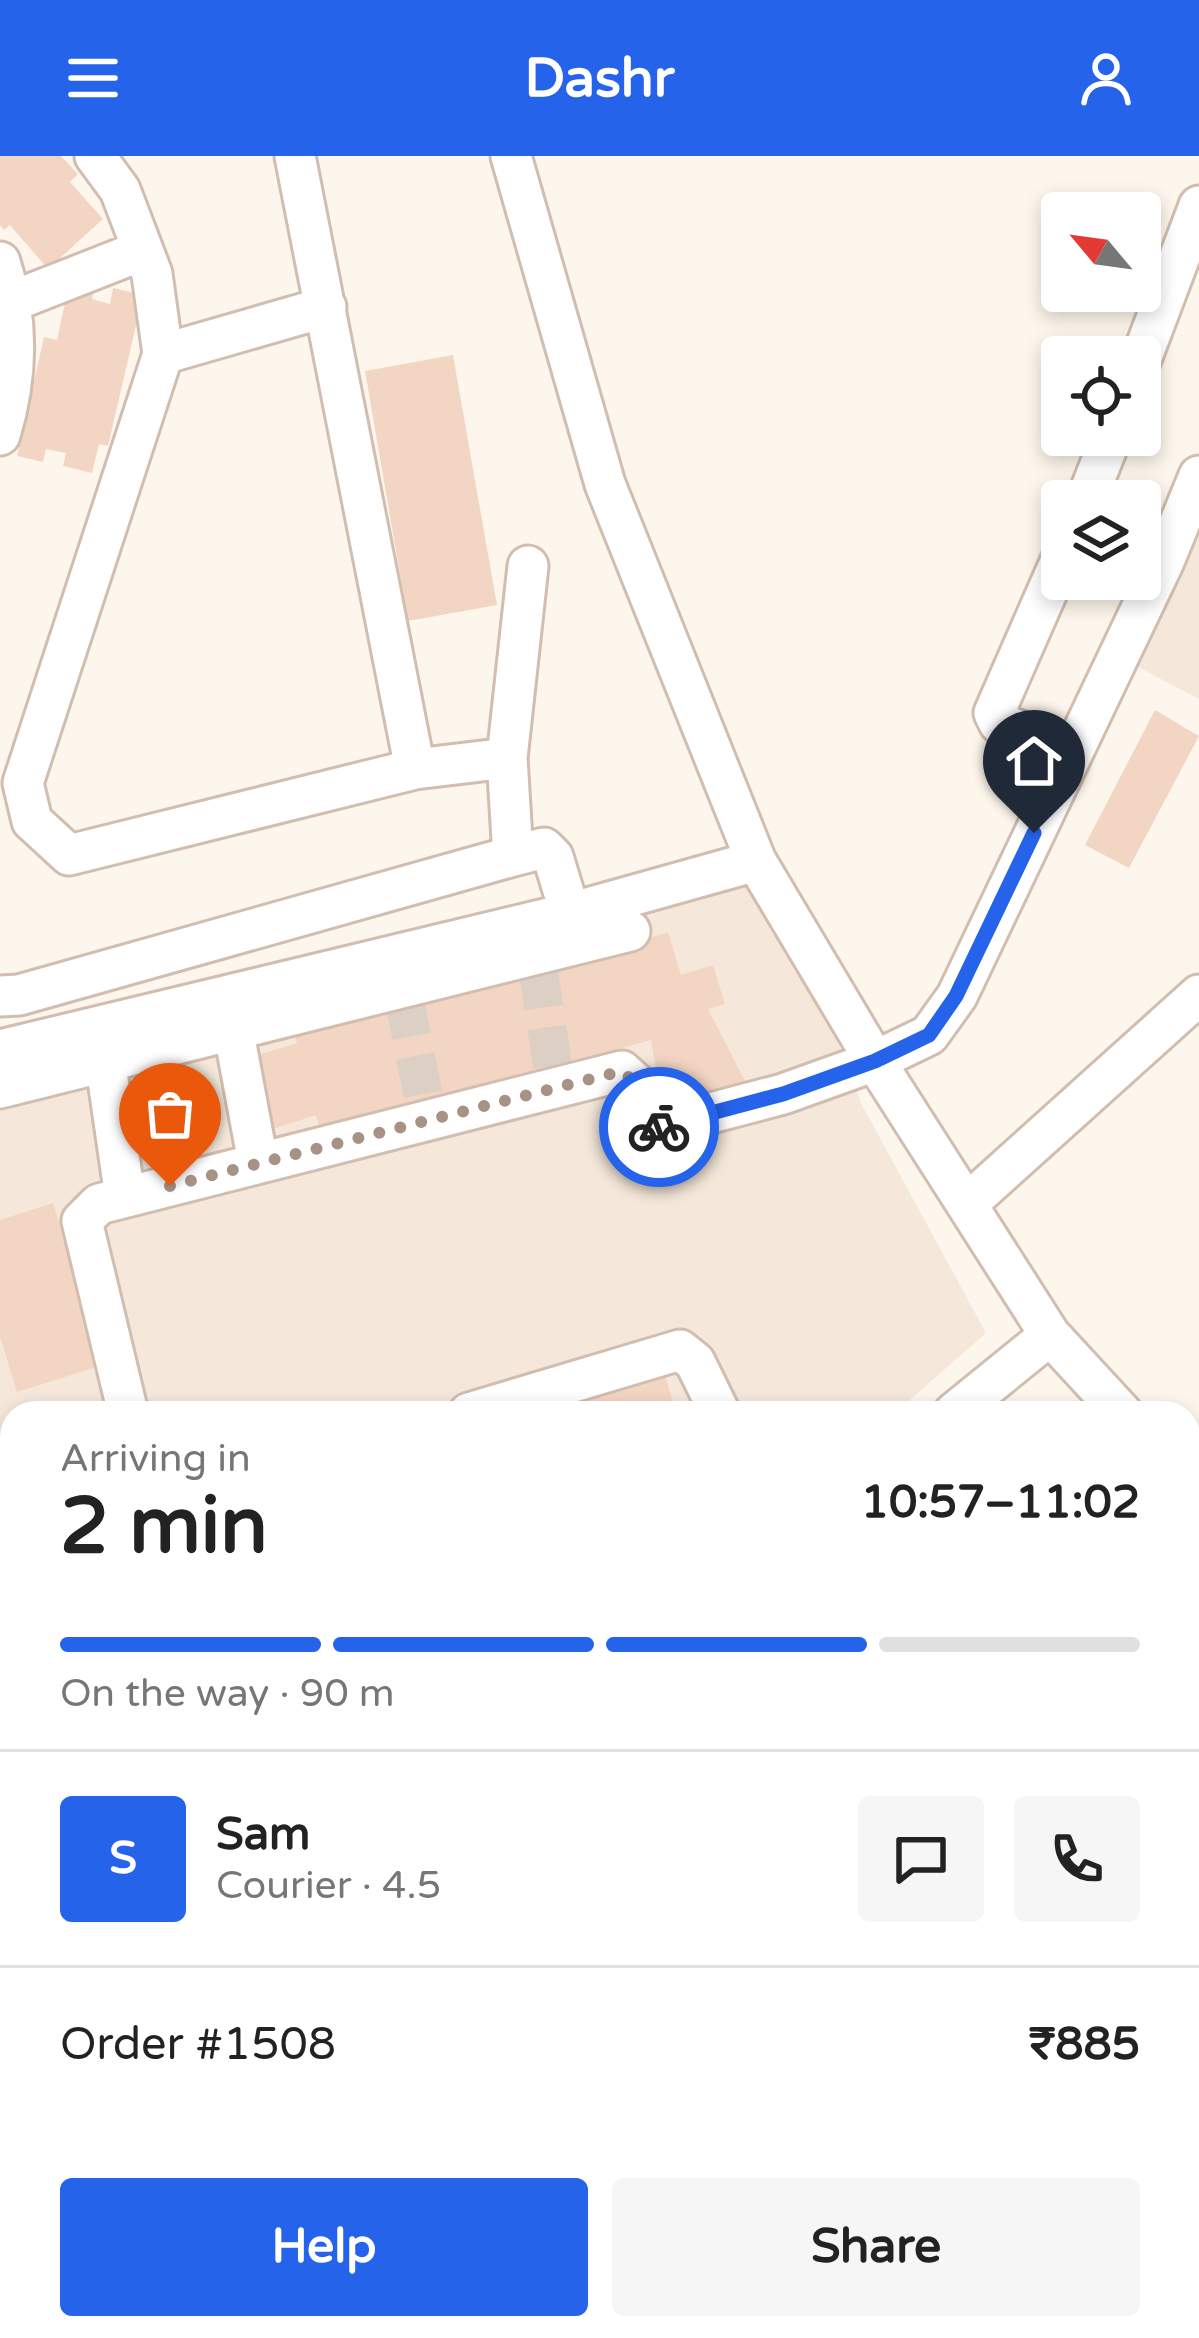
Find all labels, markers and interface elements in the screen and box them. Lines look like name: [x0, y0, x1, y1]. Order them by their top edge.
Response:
icon: menu: [60, 45, 126, 111]
icon: person: [1073, 45, 1139, 111]
text: Dashr: [525, 46, 674, 111]
north arrow: [1041, 192, 1161, 312]
map controls: [1041, 192, 1161, 600]
button: locate: [1041, 336, 1161, 456]
button: layers: [1041, 480, 1161, 600]
pin: [983, 710, 1085, 833]
icon: home: [1001, 728, 1067, 794]
pin: [119, 1063, 221, 1186]
courier: [599, 1067, 719, 1187]
icon: bag: [137, 1081, 203, 1147]
icon: bike: [626, 1094, 692, 1160]
text: Arriving in: [60, 1435, 251, 1482]
text: 10:57–11:02: [861, 1476, 1140, 1530]
text: 2 min: [60, 1480, 268, 1574]
text: On the way · 90 m: [60, 1670, 395, 1717]
button: chat: [858, 1796, 984, 1922]
button: phone: [1014, 1796, 1140, 1922]
text: Sam: [216, 1808, 310, 1862]
text: S: [109, 1832, 137, 1886]
text: Courier · 4.5: [216, 1862, 441, 1909]
text: Order #1508: [60, 2018, 336, 2072]
text: ₹885: [1029, 2018, 1140, 2072]
button: Help: [60, 2178, 588, 2316]
button: Share: [612, 2178, 1140, 2316]

